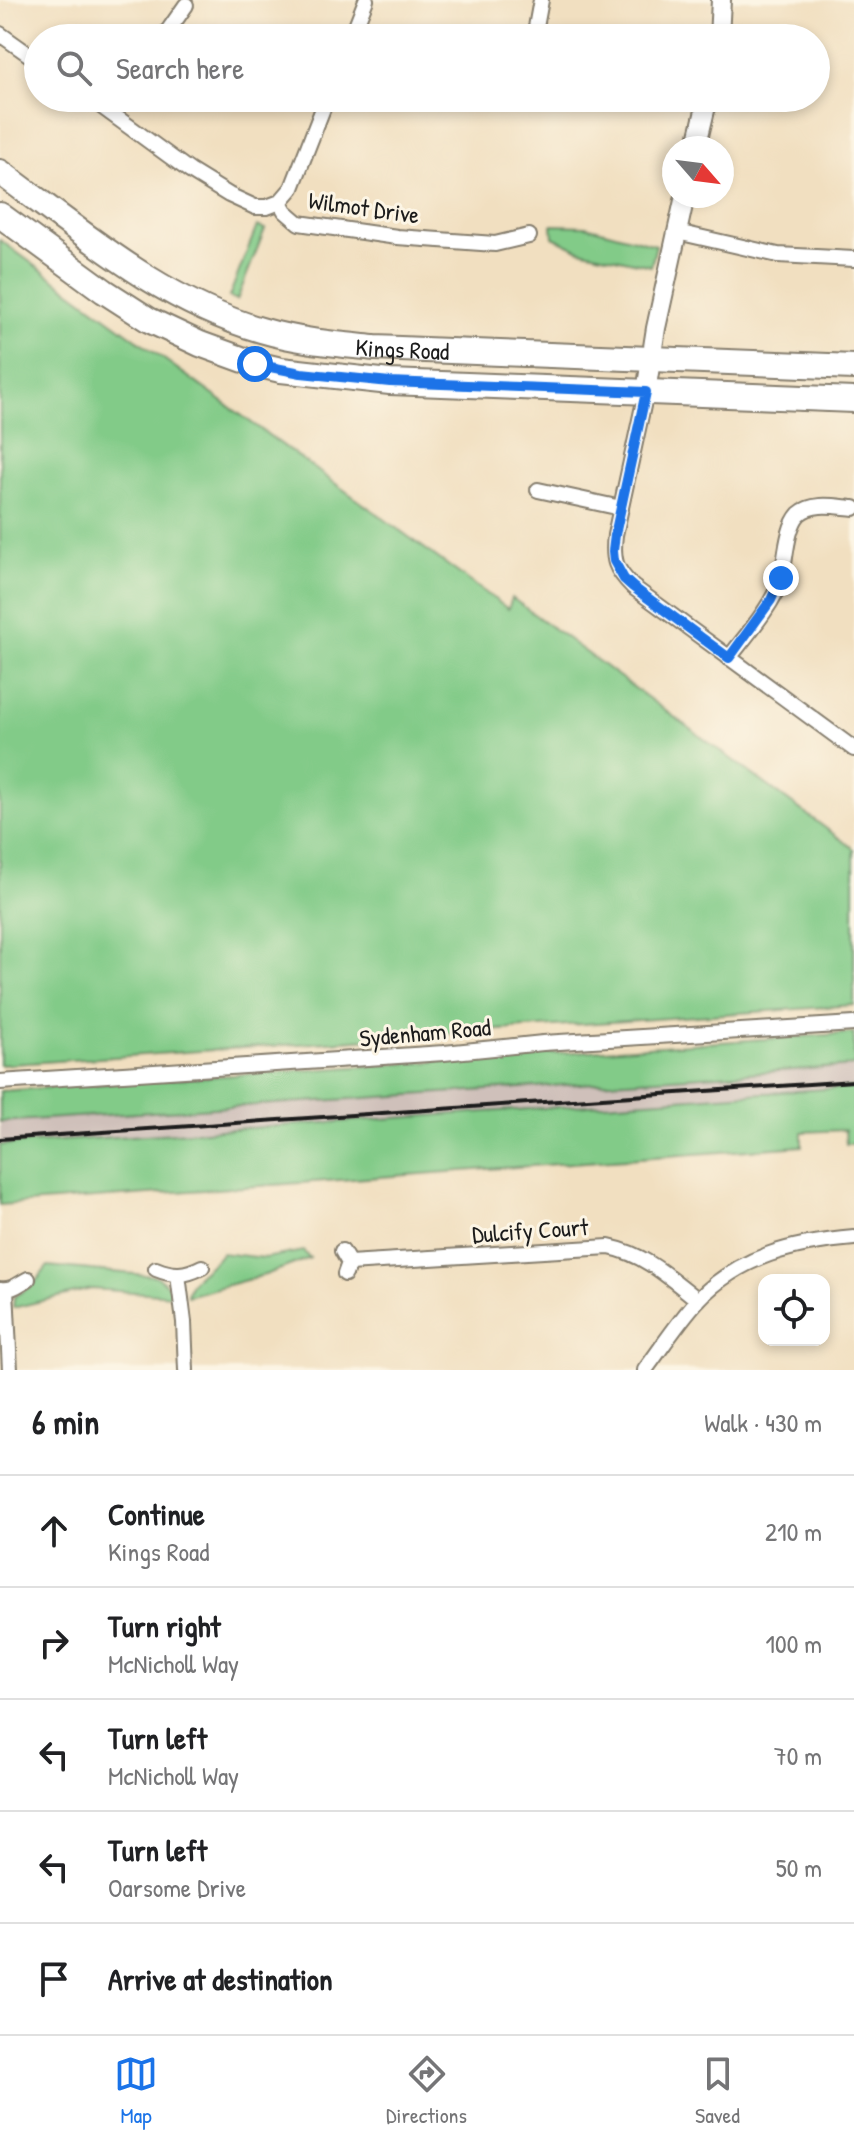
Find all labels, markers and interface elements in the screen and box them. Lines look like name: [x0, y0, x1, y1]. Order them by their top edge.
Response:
search box: [24, 24, 830, 112]
icon: search: [52, 46, 96, 90]
text: Search here: [116, 48, 244, 88]
north arrow: [662, 136, 734, 208]
street label: Wilmot Drive: [307, 183, 422, 231]
street label: Kings Road: [354, 330, 450, 367]
route start: [237, 346, 273, 382]
route end: [763, 560, 799, 596]
street label: Sydenham Road: [358, 1010, 492, 1054]
street label: Dulcify Court: [471, 1210, 590, 1250]
map controls: [758, 1274, 830, 1346]
button: locate: [758, 1274, 830, 1346]
text: 6 min: [32, 1399, 100, 1445]
text: Walk · 430 m: [704, 1405, 822, 1440]
text: Continue: [108, 1494, 205, 1534]
icon: ahead: [32, 1509, 76, 1553]
text: 210 m: [765, 1514, 822, 1549]
text: Kings Road: [108, 1534, 209, 1569]
text: Turn right: [108, 1606, 221, 1646]
icon: right: [32, 1621, 76, 1665]
text: 100 m: [766, 1626, 822, 1661]
text: McNicholl Way: [108, 1646, 239, 1681]
text: Turn left: [108, 1718, 207, 1758]
icon: left: [32, 1733, 76, 1777]
text: 70 m: [774, 1738, 822, 1773]
text: McNicholl Way: [108, 1758, 239, 1793]
text: Turn left: [108, 1830, 207, 1870]
icon: left: [32, 1845, 76, 1889]
text: 50 m: [776, 1850, 822, 1885]
text: Oarsome Drive: [108, 1870, 246, 1905]
icon: arrive: [32, 1957, 76, 2001]
text: Arrive at destination: [108, 1959, 333, 1999]
tab: Map: [114, 2052, 158, 2130]
tab: Directions: [386, 2052, 467, 2130]
tab: Saved: [695, 2052, 740, 2130]

